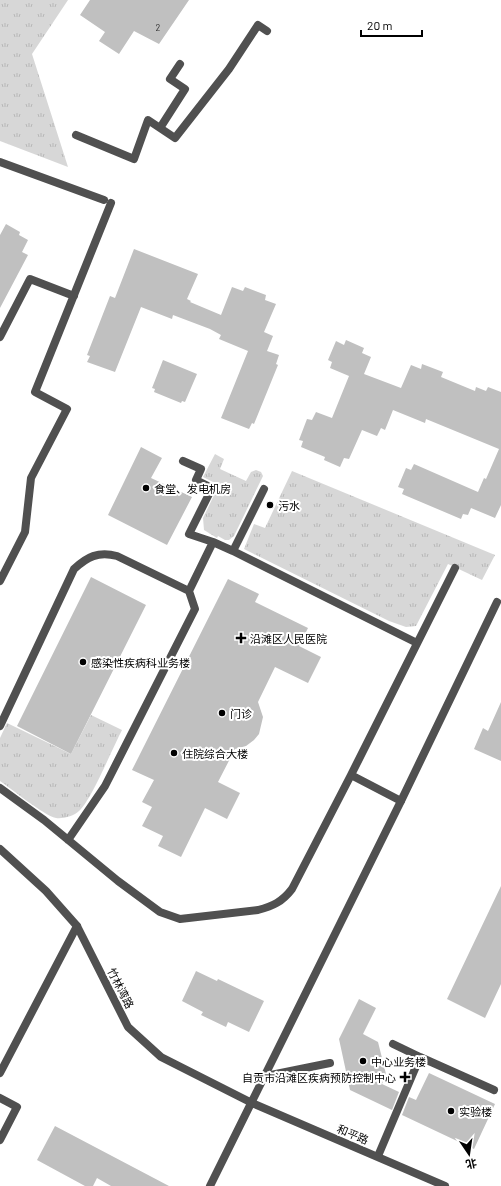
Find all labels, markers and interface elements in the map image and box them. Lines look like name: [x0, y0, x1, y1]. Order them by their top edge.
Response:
scale bar: [361, 12, 422, 38]
text: 20 m: [367, 18, 393, 32]
house number: 2: [156, 22, 161, 33]
place label: 食堂、发电机房: [154, 482, 231, 495]
marker: 食堂、发电机房: [141, 483, 151, 493]
place label: 污水: [278, 499, 300, 512]
marker: 污水: [265, 500, 275, 510]
marker: 沿滩区人民医院: [235, 632, 247, 644]
place label: 沿滩区人民医院: [250, 632, 327, 645]
place label: 感染性疾病科业务楼: [91, 656, 190, 669]
marker: 感染性疾病科业务楼: [78, 657, 88, 667]
place label: 门诊: [230, 707, 252, 720]
marker: 门诊: [217, 708, 227, 718]
place label: 住院综合大楼: [182, 747, 248, 760]
marker: 住院综合大楼: [169, 748, 179, 758]
street label: 竹林湾路: [105, 965, 137, 1011]
place label: 中心业务楼: [371, 1055, 426, 1068]
marker: 中心业务楼: [358, 1056, 368, 1066]
place label: 自贡市沿滩区疾病预防控制中心: [242, 1071, 396, 1084]
marker: 自贡市沿滩区疾病预防控制中心: [399, 1071, 411, 1083]
place label: 实验楼: [459, 1105, 492, 1118]
marker: 实验楼: [446, 1106, 456, 1116]
street label: 和平路: [335, 1122, 371, 1146]
north arrow: [449, 1134, 489, 1174]
text: 北: [465, 1157, 478, 1172]

